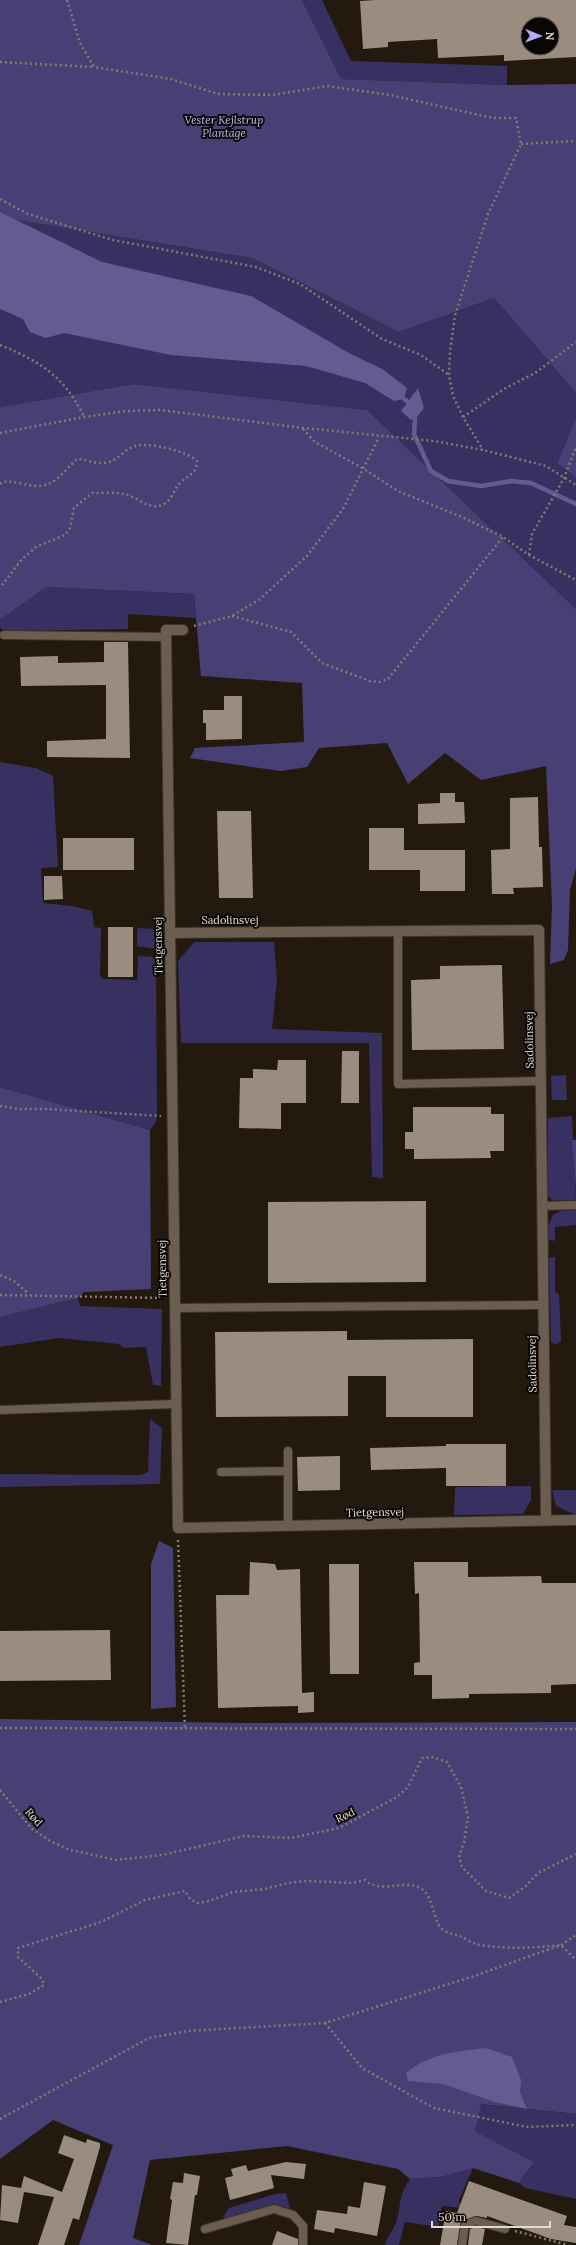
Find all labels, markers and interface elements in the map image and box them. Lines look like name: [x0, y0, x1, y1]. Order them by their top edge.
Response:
north arrow: [520, 16, 560, 56]
text: N: [543, 32, 557, 41]
park label: Vester Kejlstrup Plantage: [185, 113, 263, 140]
street label: Sadolinsvej: [201, 913, 259, 927]
street label: Tietgensvej: [150, 917, 166, 975]
street label: Sadolinsvej: [522, 1011, 536, 1069]
street label: Tietgensvej: [154, 1240, 170, 1298]
street label: Sadolinsvej: [525, 1335, 539, 1393]
street label: Tietgensvej: [346, 1504, 404, 1520]
street label: Rød: [333, 1804, 357, 1826]
street label: Rød: [22, 1805, 46, 1829]
scale bar: [432, 2203, 550, 2229]
text: 50 m: [438, 2209, 466, 2224]

